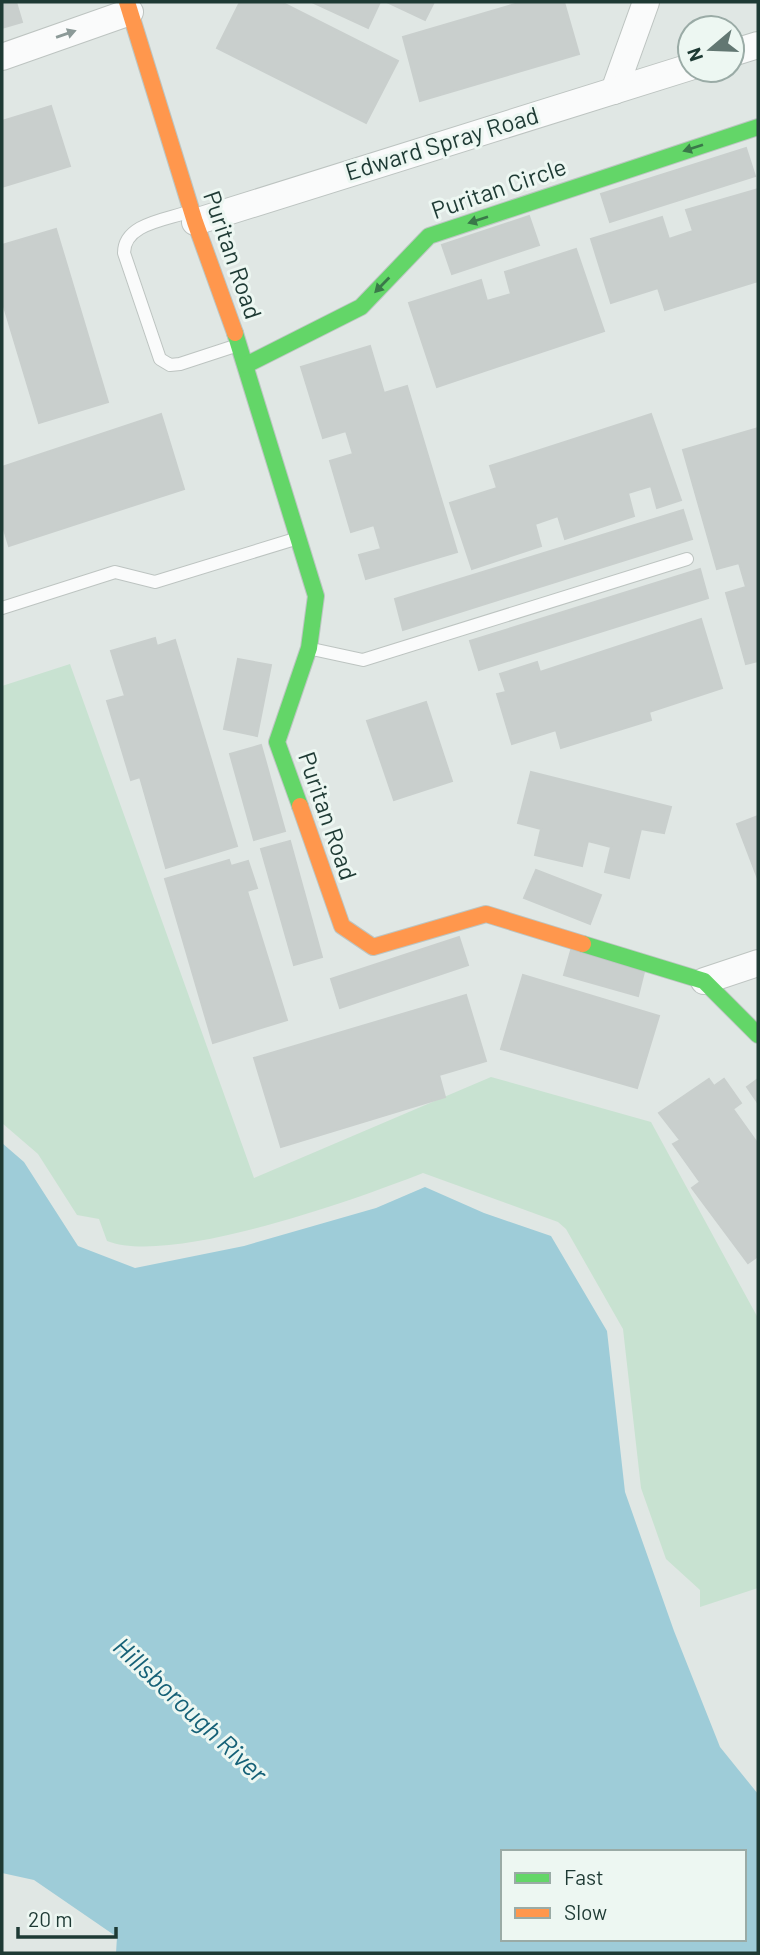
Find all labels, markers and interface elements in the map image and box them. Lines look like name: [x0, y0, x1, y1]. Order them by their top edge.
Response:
north arrow: [676, 14, 746, 84]
one-way arrow: [55, 28, 76, 39]
text: N: [682, 45, 707, 64]
street label: Edward Spray Road: [341, 99, 542, 186]
one-way arrow: [683, 143, 704, 154]
street label: Puritan Circle: [427, 151, 570, 224]
street label: Puritan Road: [198, 187, 269, 322]
one-way arrow: [467, 215, 488, 226]
one-way arrow: [374, 276, 390, 293]
street label: Puritan Road: [293, 748, 364, 883]
water label: Hillsborough River: [108, 1630, 275, 1788]
legend: [501, 1850, 746, 1941]
text: Fast: [564, 1864, 604, 1889]
scale bar: [18, 1896, 116, 1940]
text: Slow: [564, 1899, 607, 1924]
text: 20 m: [28, 1906, 73, 1931]

